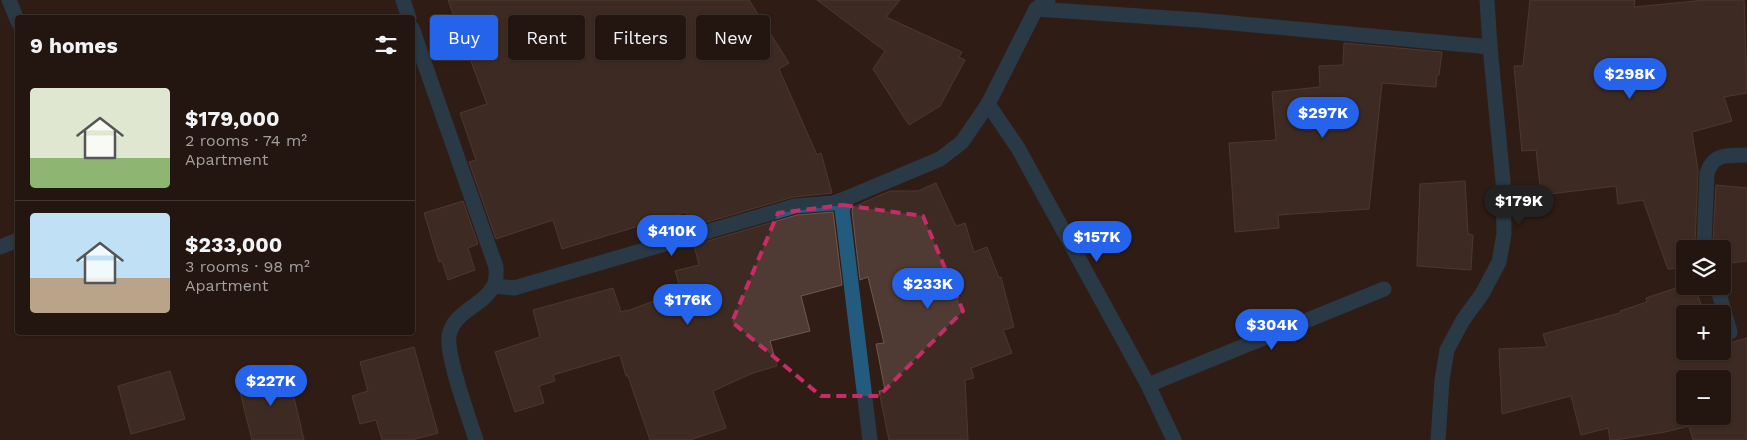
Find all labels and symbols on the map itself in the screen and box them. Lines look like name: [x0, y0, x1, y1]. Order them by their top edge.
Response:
pin: $298K: [1595, 58, 1665, 100]
pin: $297K: [1288, 96, 1358, 139]
pin: $179K: [1484, 184, 1554, 227]
pin: $410K: [637, 214, 707, 257]
pin: $157K: [1062, 220, 1132, 263]
pin: $233K: [893, 268, 963, 310]
pin: $176K: [653, 284, 723, 326]
pin: $304K: [1237, 308, 1307, 351]
pin: $227K: [236, 364, 306, 407]

